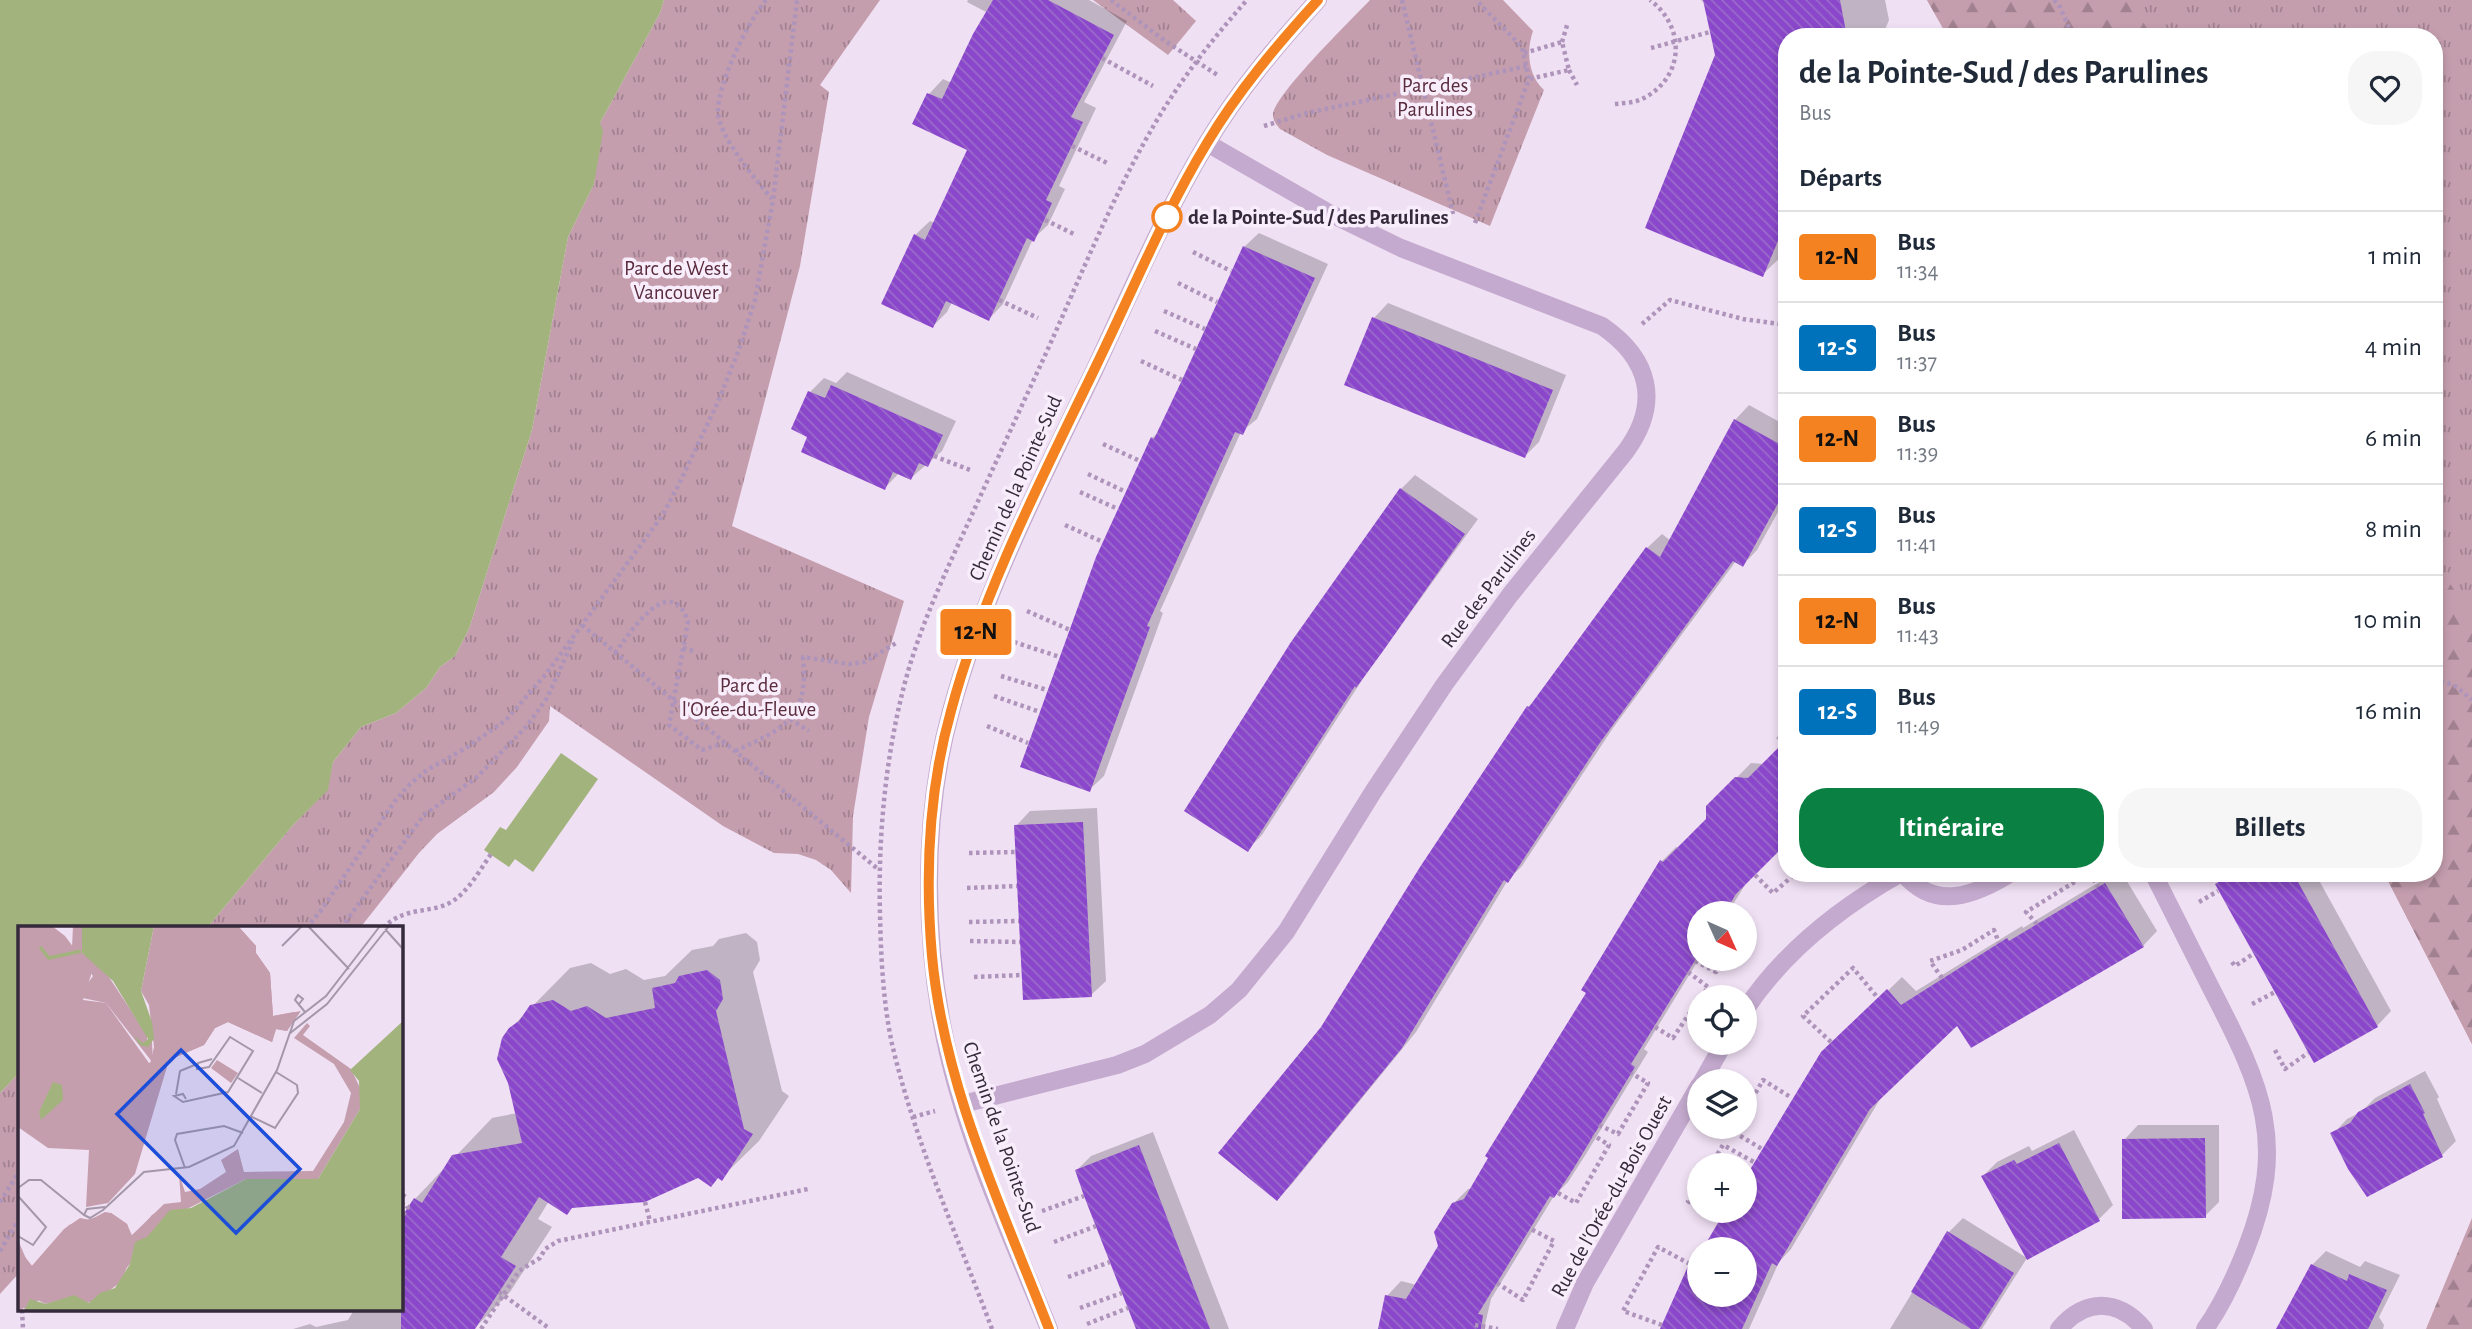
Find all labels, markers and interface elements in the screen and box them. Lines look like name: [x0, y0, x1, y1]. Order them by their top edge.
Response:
button: heart: [2348, 51, 2422, 125]
text: de la Pointe-Sud / des Parulines: [1799, 57, 2209, 90]
park label: Parc des Parulines: [1397, 75, 1473, 120]
text: Bus: [1799, 102, 1832, 125]
text: Départs: [1799, 165, 1882, 191]
marker: de la Pointe-Sud / des Parulines: [1152, 202, 1182, 232]
place label: de la Pointe-Sud / des Parulines: [1188, 207, 1449, 228]
text: Bus: [1897, 229, 1936, 255]
text: 1 min: [2368, 243, 2422, 269]
text: 12-N: [1816, 245, 1859, 269]
park label: Parc de West Vancouver: [624, 258, 728, 303]
text: 11:34: [1897, 260, 1939, 283]
text: Bus: [1897, 320, 1936, 346]
text: 4 min: [2365, 334, 2422, 360]
text: 12-S: [1818, 336, 1857, 360]
text: 11:37: [1897, 351, 1937, 374]
street label: Chemin de la Pointe-Sud: [965, 392, 1066, 584]
text: Bus: [1897, 411, 1936, 437]
text: 6 min: [2365, 425, 2422, 451]
text: 12-N: [1816, 427, 1859, 451]
text: 11:39: [1897, 442, 1938, 465]
text: Bus: [1897, 502, 1936, 528]
text: 8 min: [2365, 516, 2422, 542]
text: 12-S: [1818, 518, 1857, 542]
street label: Rue des Parulines: [1437, 525, 1540, 652]
text: 11:41: [1897, 533, 1937, 556]
text: Bus: [1897, 593, 1936, 619]
text: 10 min: [2355, 607, 2422, 633]
line badge: 12-N: [927, 609, 1025, 655]
text: 12-N: [1816, 609, 1859, 633]
text: 12-N: [954, 620, 998, 644]
text: 11:43: [1897, 624, 1939, 647]
park label: Parc de l'Orée-du-Fleuve: [682, 675, 816, 720]
text: Bus: [1897, 684, 1936, 710]
text: 16 min: [2356, 698, 2422, 724]
text: 12-S: [1818, 700, 1857, 724]
text: 11:49: [1897, 715, 1940, 738]
button: Itinéraire: [1799, 788, 2104, 868]
button: Billets: [2118, 788, 2422, 868]
north arrow: [1687, 901, 1757, 971]
map controls: [1687, 901, 1757, 1307]
inset map: [18, 926, 402, 1312]
button: locate: [1687, 985, 1757, 1055]
street label: Chemin de la Pointe-Sud: [959, 1039, 1044, 1235]
button: layers: [1687, 1069, 1757, 1139]
street label: Rue de l'Orée-du-Bois Ouest: [1547, 1092, 1676, 1300]
button: +: [1687, 1153, 1757, 1223]
button: −: [1687, 1237, 1757, 1307]

